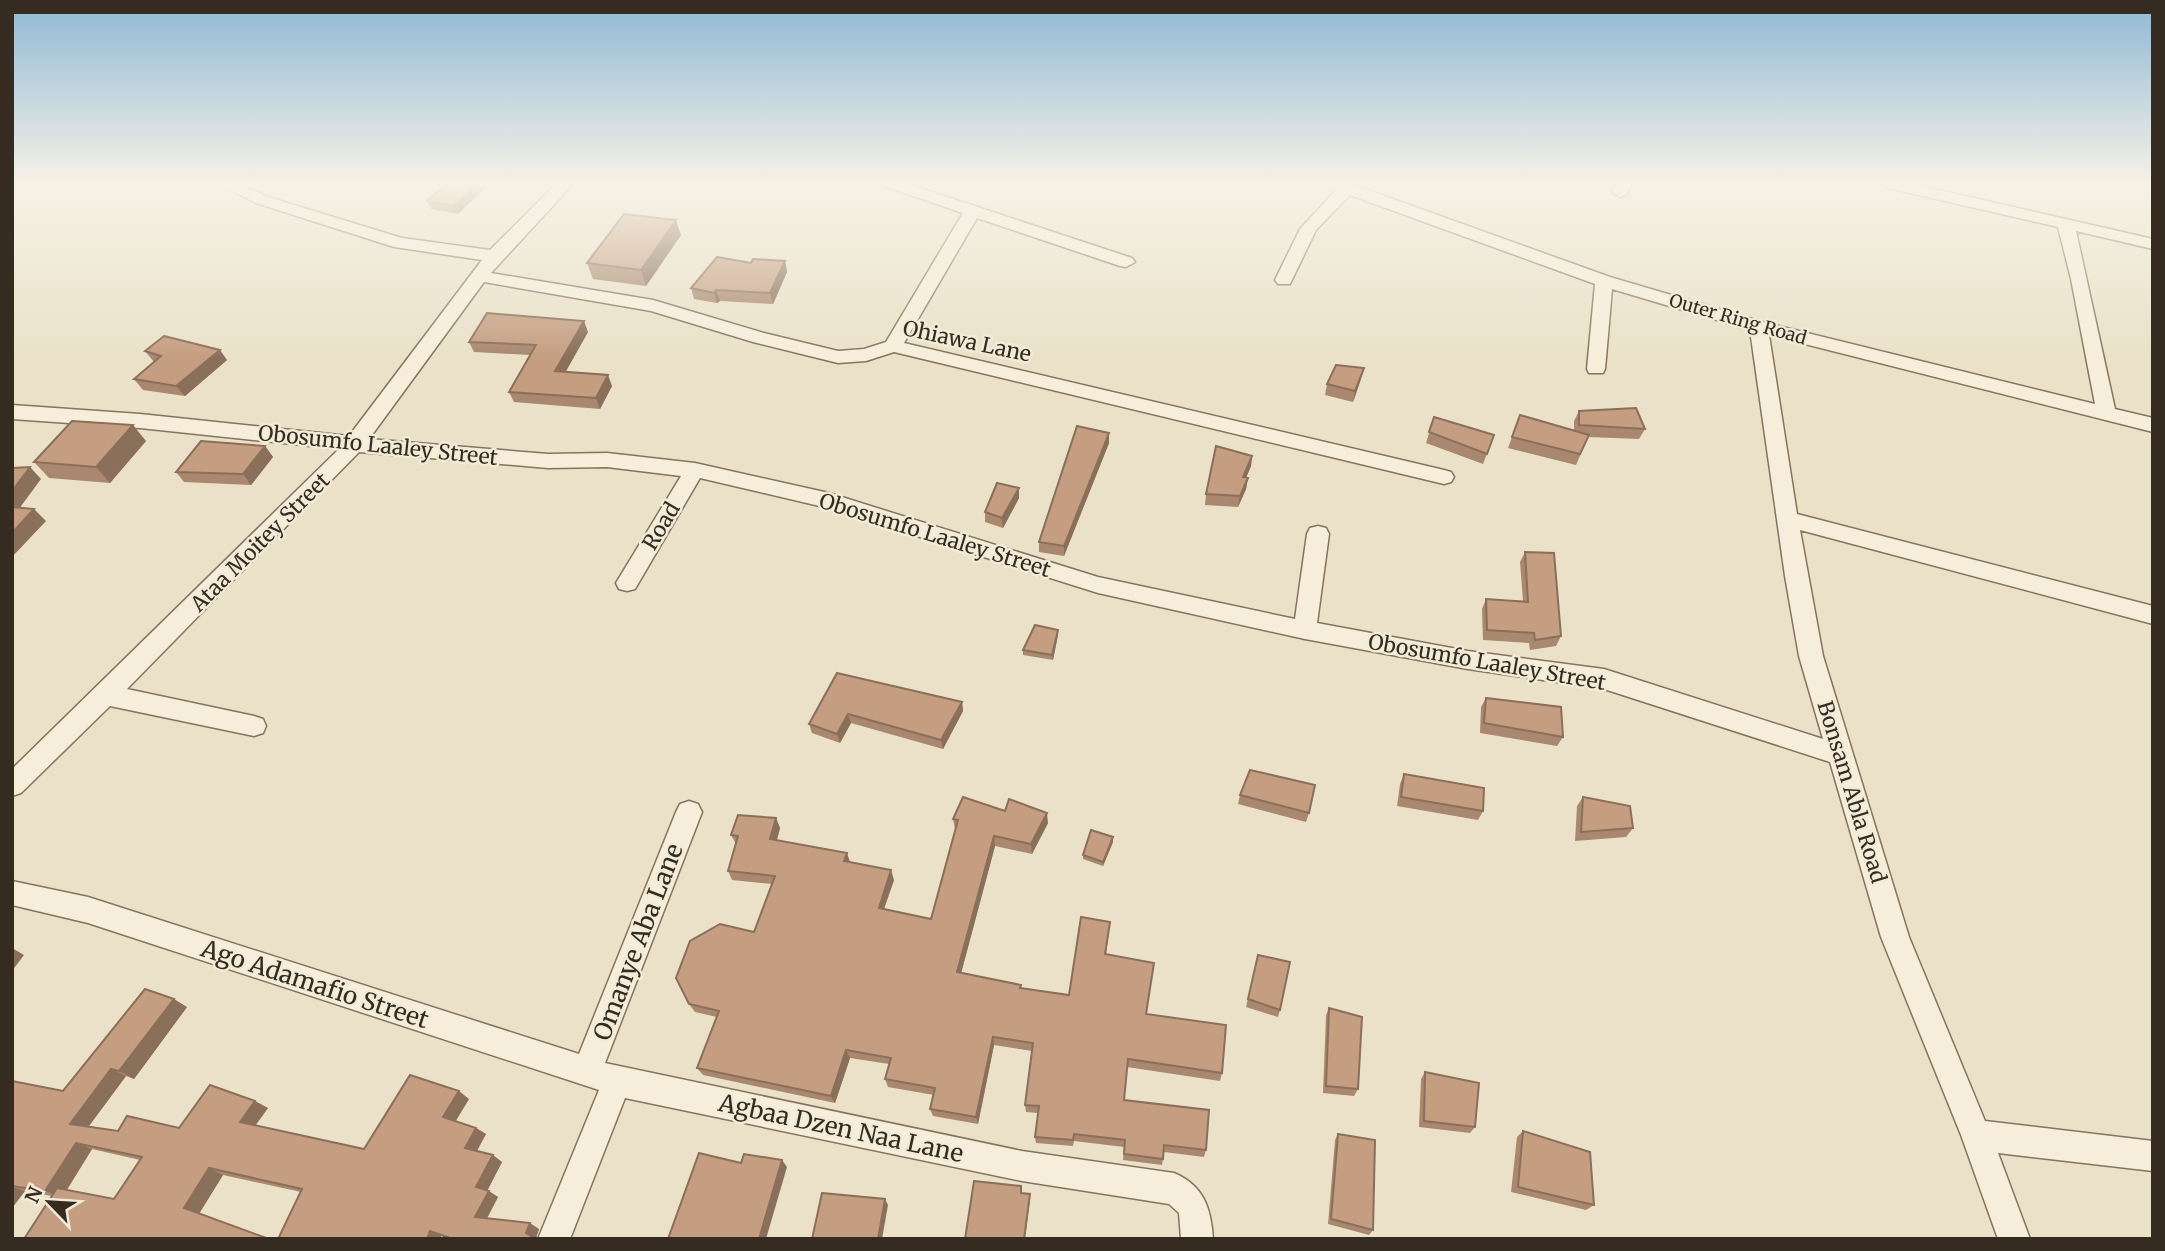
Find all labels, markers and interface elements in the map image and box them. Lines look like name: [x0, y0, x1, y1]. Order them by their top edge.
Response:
street label: Outer Ring Road: [1667, 288, 1809, 350]
street label: Ohiawa Lane: [900, 314, 1034, 368]
street label: Obosumfo Laaley Street: [257, 419, 499, 471]
street label: Ataa Moitey Street: [184, 467, 335, 618]
street label: Obosumfo Laaley Street: [816, 487, 1054, 583]
street label: Road: [636, 497, 686, 555]
street label: Obosumfo Laaley Street: [1366, 628, 1608, 696]
street label: Bonsam Abla Road: [1811, 698, 1893, 887]
street label: Omanye Aba Lane: [586, 839, 690, 1045]
street label: Ago Adamafio Street: [196, 932, 433, 1036]
street label: Agbaa Dzen Naa Lane: [715, 1087, 966, 1169]
north arrow: [14, 1167, 84, 1237]
text: N: [20, 1183, 48, 1207]

